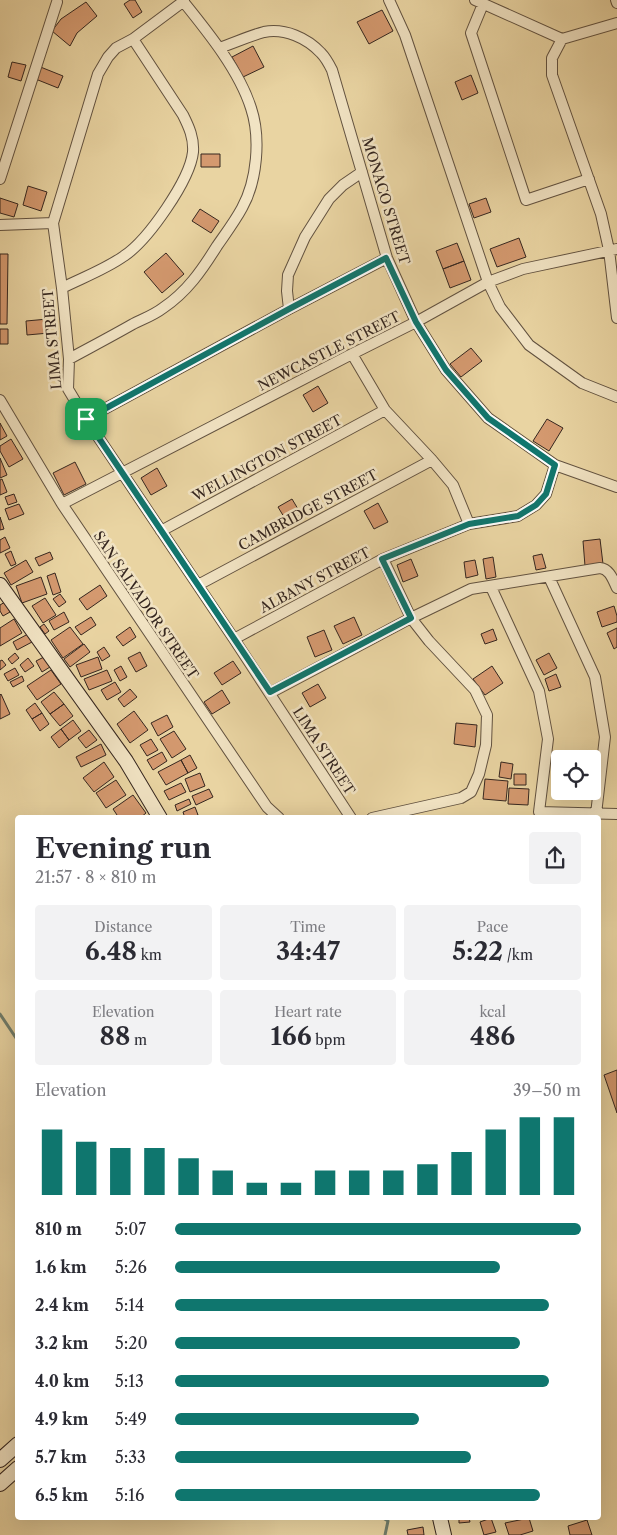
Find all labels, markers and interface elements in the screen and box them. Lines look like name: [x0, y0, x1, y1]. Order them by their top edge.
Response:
street label: MONACO STREET: [358, 135, 414, 267]
street label: LIMA STREET: [39, 287, 65, 390]
street label: NEWCASTLE STREET: [255, 307, 404, 395]
pin: [65, 398, 107, 440]
icon: arrive: [72, 405, 100, 433]
street label: WELLINGTON STREET: [188, 411, 346, 506]
street label: CAMBRIDGE STREET: [235, 465, 381, 554]
street label: SAN SALVADOR STREET: [90, 527, 203, 683]
street label: ALBANY STREET: [256, 543, 374, 617]
street label: LIMA STREET: [289, 704, 359, 799]
map controls: [551, 750, 601, 800]
button: locate: [551, 750, 601, 800]
text: Evening run: [35, 831, 211, 865]
button: share: [529, 832, 581, 884]
text: 21:57 · 8 × 810 m: [35, 867, 156, 887]
text: Distance: [94, 918, 152, 936]
text: Time: [290, 918, 326, 936]
text: Pace: [477, 918, 508, 936]
text: 6.48: [85, 936, 137, 967]
text: 34:47: [276, 936, 340, 967]
text: 5:22: [452, 936, 503, 967]
text: km: [137, 946, 162, 964]
text: /km: [503, 946, 533, 964]
text: Elevation: [92, 1003, 155, 1021]
text: Heart rate: [274, 1003, 342, 1021]
text: kcal: [479, 1003, 506, 1021]
text: 88: [100, 1021, 130, 1052]
text: 166: [270, 1021, 312, 1052]
text: 486: [470, 1021, 515, 1052]
text: m: [130, 1031, 147, 1049]
text: bpm: [312, 1031, 345, 1049]
text: Elevation: [35, 1080, 106, 1100]
text: 39–50 m: [513, 1080, 581, 1100]
text: 810 m: [35, 1219, 82, 1239]
text: 5:07: [115, 1219, 146, 1239]
text: 1.6 km: [35, 1257, 87, 1277]
text: 5:26: [115, 1257, 147, 1277]
text: 2.4 km: [35, 1295, 89, 1315]
text: 5:14: [115, 1295, 144, 1315]
text: 3.2 km: [35, 1333, 88, 1353]
text: 5:20: [115, 1333, 148, 1353]
text: 4.0 km: [35, 1371, 89, 1391]
text: 5:13: [115, 1371, 144, 1391]
text: 4.9 km: [35, 1409, 89, 1429]
text: 5:49: [115, 1409, 147, 1429]
text: 5.7 km: [35, 1447, 87, 1467]
text: 5:33: [115, 1447, 146, 1467]
text: 6.5 km: [35, 1485, 88, 1505]
text: 5:16: [115, 1485, 144, 1505]

